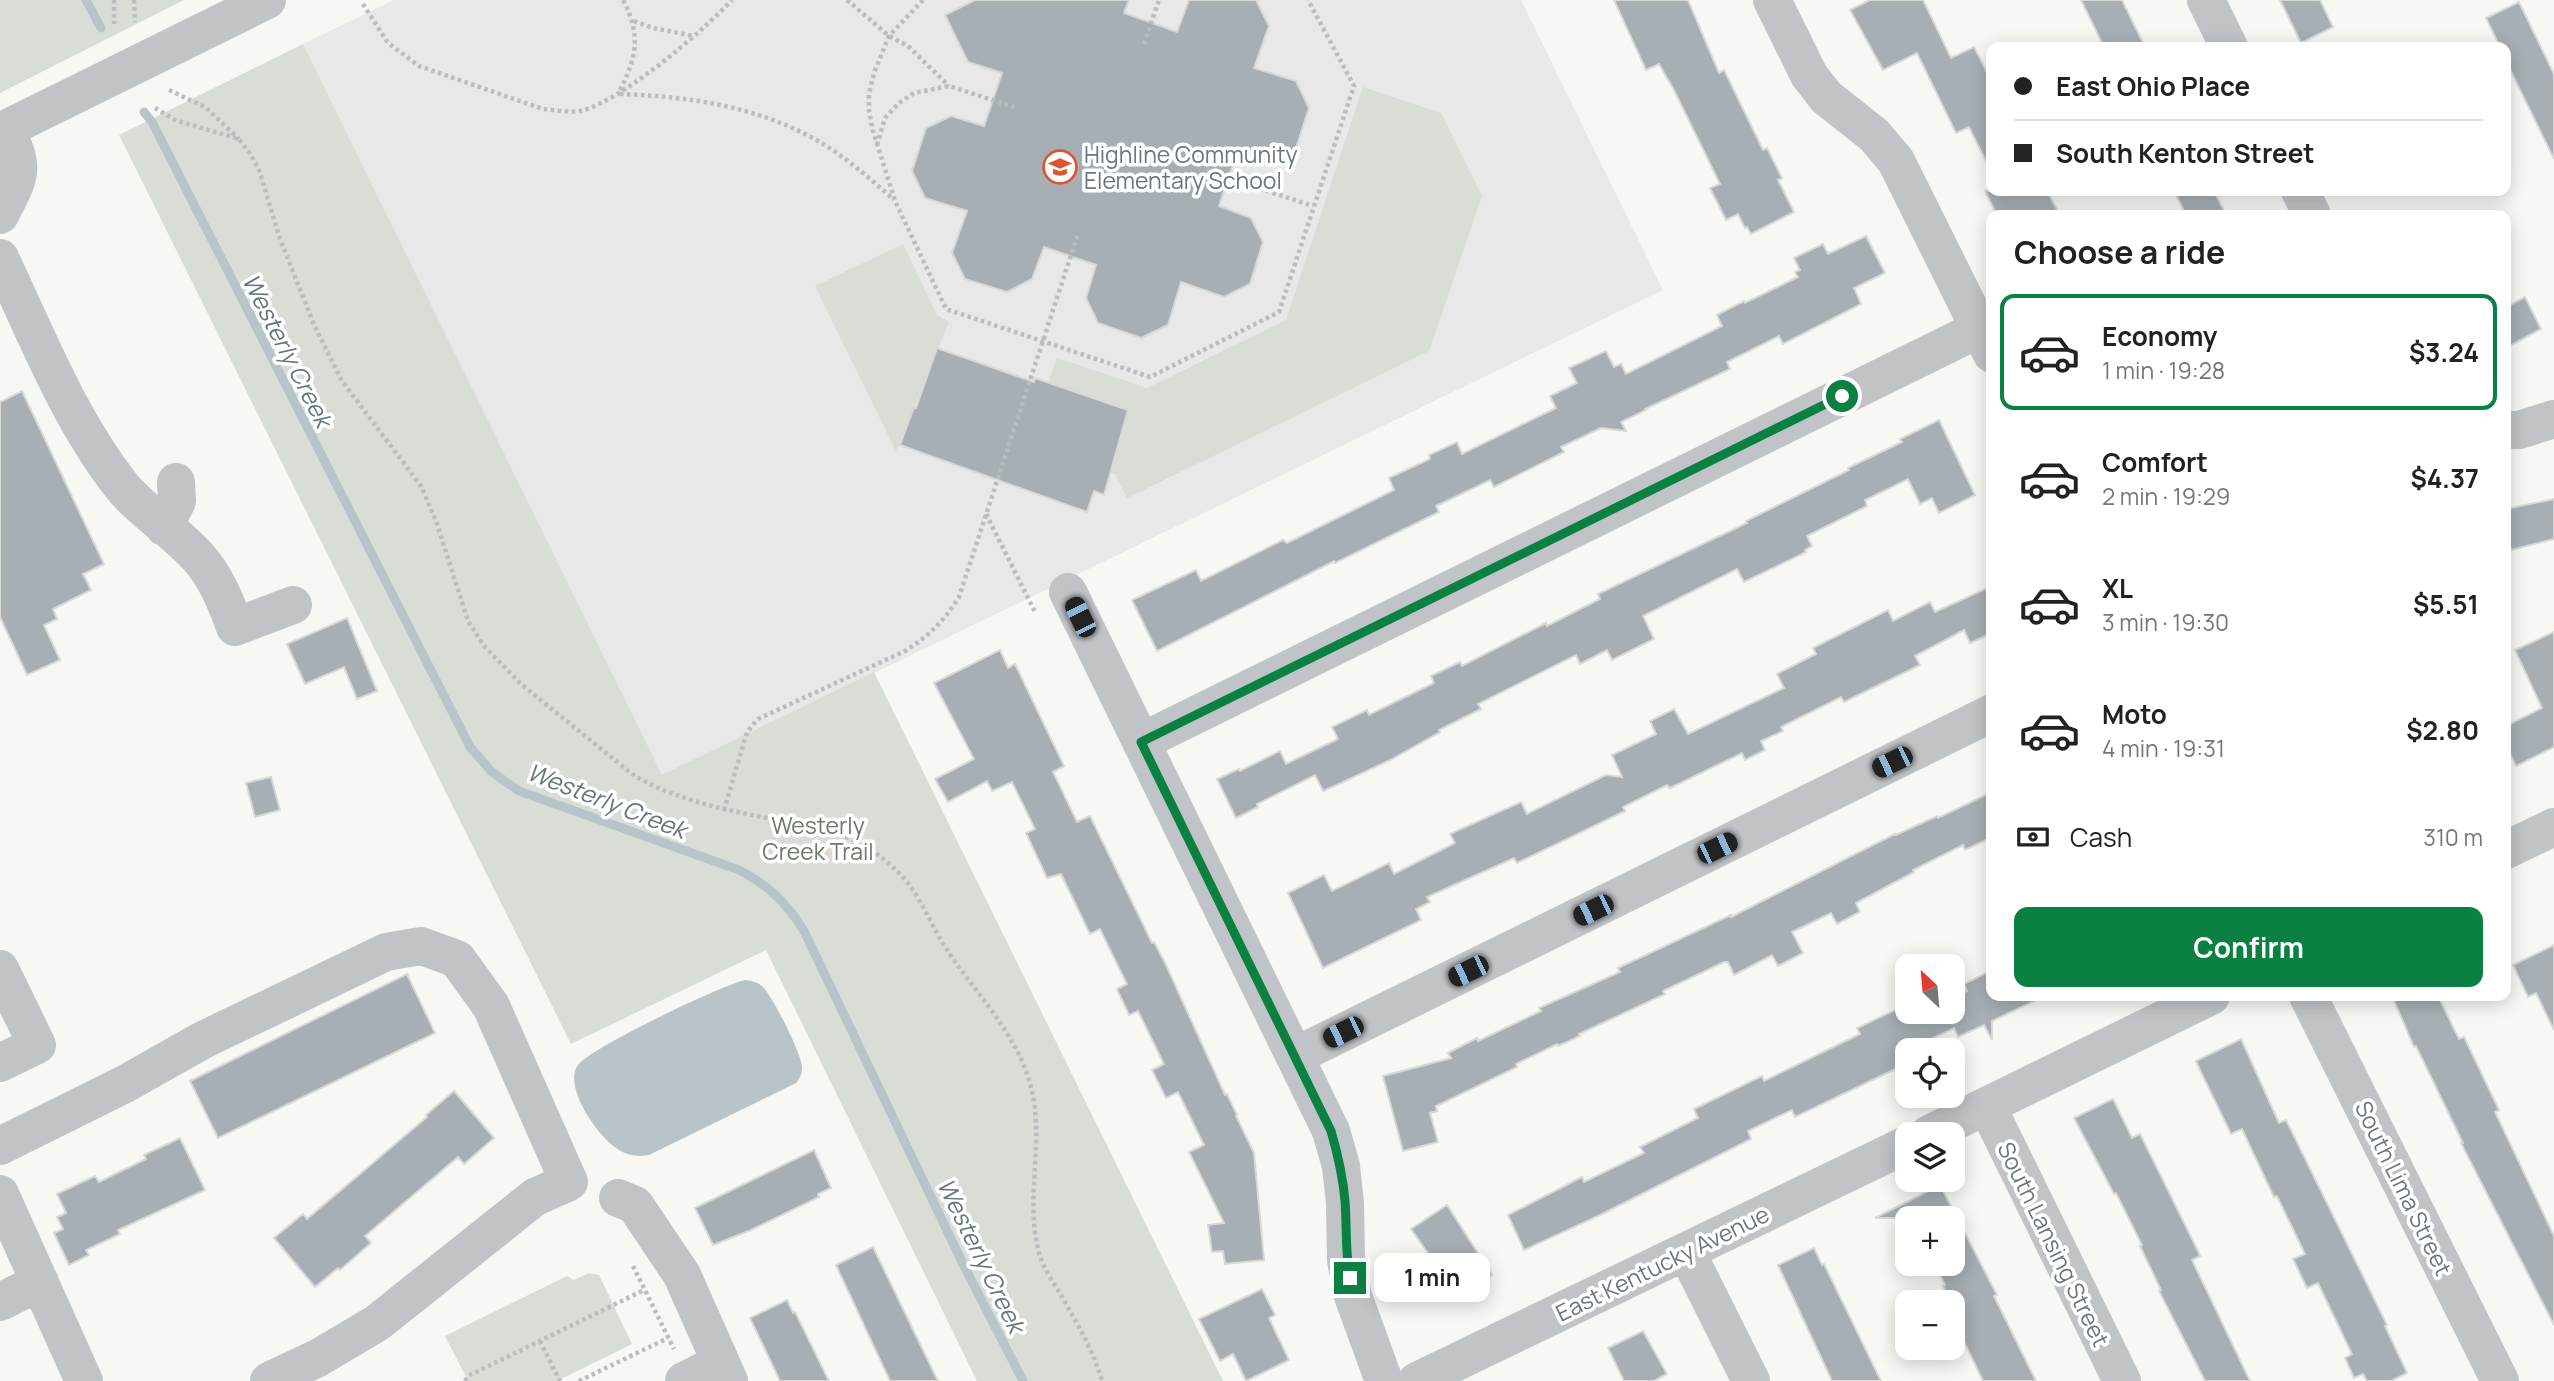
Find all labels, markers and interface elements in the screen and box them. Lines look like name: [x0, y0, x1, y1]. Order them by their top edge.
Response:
text: East Ohio Place: [2056, 68, 2250, 104]
text: South Kenton Street: [2056, 135, 2315, 171]
place label: Highline Community Elementary School: [1084, 138, 1298, 196]
school or university icon: Highline Community Elementary School: [1041, 148, 1079, 186]
text: Choose a ride: [2014, 230, 2225, 274]
water label: Westerly Creek: [235, 268, 342, 435]
text: Economy: [2102, 318, 2217, 354]
icon: car: [2018, 321, 2081, 384]
text: $3.24: [2409, 334, 2479, 370]
text: 1 min · 19:28: [2102, 354, 2225, 386]
route start: [1826, 380, 1858, 412]
text: Comfort: [2102, 444, 2208, 480]
icon: car: [2018, 447, 2081, 510]
text: $4.37: [2410, 460, 2479, 496]
text: 2 min · 19:29: [2102, 480, 2230, 512]
text: XL: [2102, 570, 2133, 606]
icon: car: [2018, 573, 2081, 636]
text: $5.51: [2413, 586, 2479, 622]
car: [1062, 594, 1099, 640]
text: 3 min · 19:30: [2102, 606, 2229, 638]
text: Moto: [2102, 696, 2167, 732]
icon: car: [2018, 699, 2081, 762]
text: $2.80: [2406, 712, 2479, 748]
text: 4 min · 19:31: [2102, 732, 2225, 764]
car: [1869, 743, 1916, 781]
water label: Westerly Creek: [523, 754, 694, 847]
park label: Westerly Creek Trail: [762, 809, 874, 867]
icon: cash: [2014, 818, 2052, 856]
text: Cash: [2070, 819, 2132, 855]
text: 310 m: [2423, 821, 2483, 853]
car: [1694, 829, 1741, 867]
car: [1570, 891, 1617, 929]
button: Confirm: [2014, 907, 2483, 987]
car: [1445, 952, 1492, 990]
north arrow: [1895, 954, 1965, 1024]
map controls: [1895, 954, 1965, 1360]
car: [1320, 1013, 1367, 1051]
button: locate: [1895, 1038, 1965, 1108]
street label: South Lima Street: [2348, 1095, 2460, 1281]
button: layers: [1895, 1122, 1965, 1192]
street label: South Lansing Street: [1991, 1136, 2117, 1352]
water label: Westerly Creek: [930, 1172, 1035, 1341]
street label: East Kentucky Avenue: [1550, 1197, 1774, 1329]
button: +: [1895, 1206, 1965, 1276]
callout: 1 min: [1374, 1254, 1490, 1302]
text: 1 min: [1404, 1261, 1460, 1293]
route end: [1334, 1262, 1366, 1294]
button: −: [1895, 1290, 1965, 1360]

